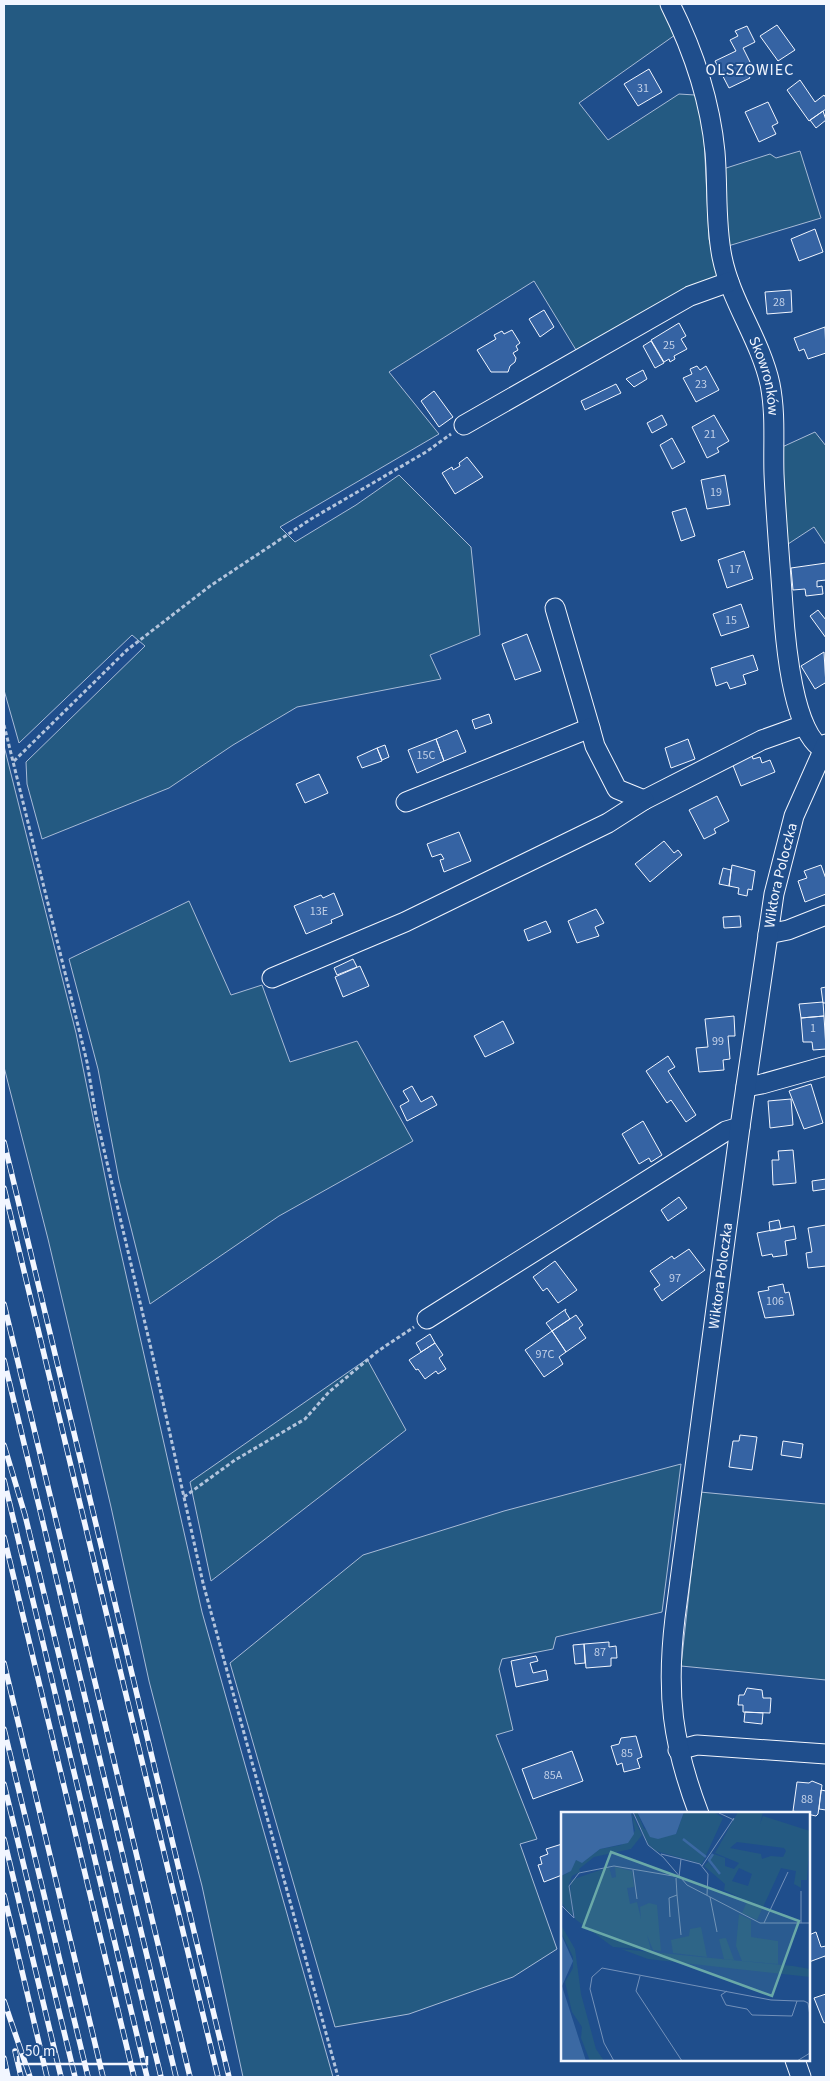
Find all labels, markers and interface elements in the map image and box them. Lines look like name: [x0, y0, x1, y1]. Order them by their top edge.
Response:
district label: OLSZOWIEC: [706, 59, 794, 81]
house number: 31: [637, 80, 649, 97]
house number: 28: [773, 294, 785, 311]
street label: Skowronków: [743, 333, 784, 416]
house number: 25: [663, 337, 675, 354]
house number: 23: [695, 376, 707, 393]
house number: 21: [704, 426, 716, 443]
house number: 19: [710, 484, 722, 501]
house number: 17: [729, 561, 741, 578]
house number: 15: [725, 612, 737, 629]
house number: 15C: [417, 747, 436, 764]
street label: Wiktora Poloczka: [759, 821, 803, 929]
house number: 13E: [310, 903, 328, 920]
house number: 1: [810, 1020, 816, 1037]
house number: 99: [712, 1033, 724, 1050]
street label: Wiktora Poloczka: [703, 1221, 738, 1330]
house number: 97: [669, 1270, 681, 1287]
house number: 106: [766, 1293, 784, 1310]
house number: 97C: [536, 1346, 555, 1363]
house number: 87: [594, 1644, 606, 1661]
house number: 85: [621, 1745, 633, 1762]
house number: 85A: [544, 1767, 563, 1784]
house number: 88: [801, 1791, 813, 1808]
inset map: [561, 1812, 810, 2061]
scale bar: [18, 2034, 146, 2066]
text: 50 m: [25, 2041, 55, 2062]

